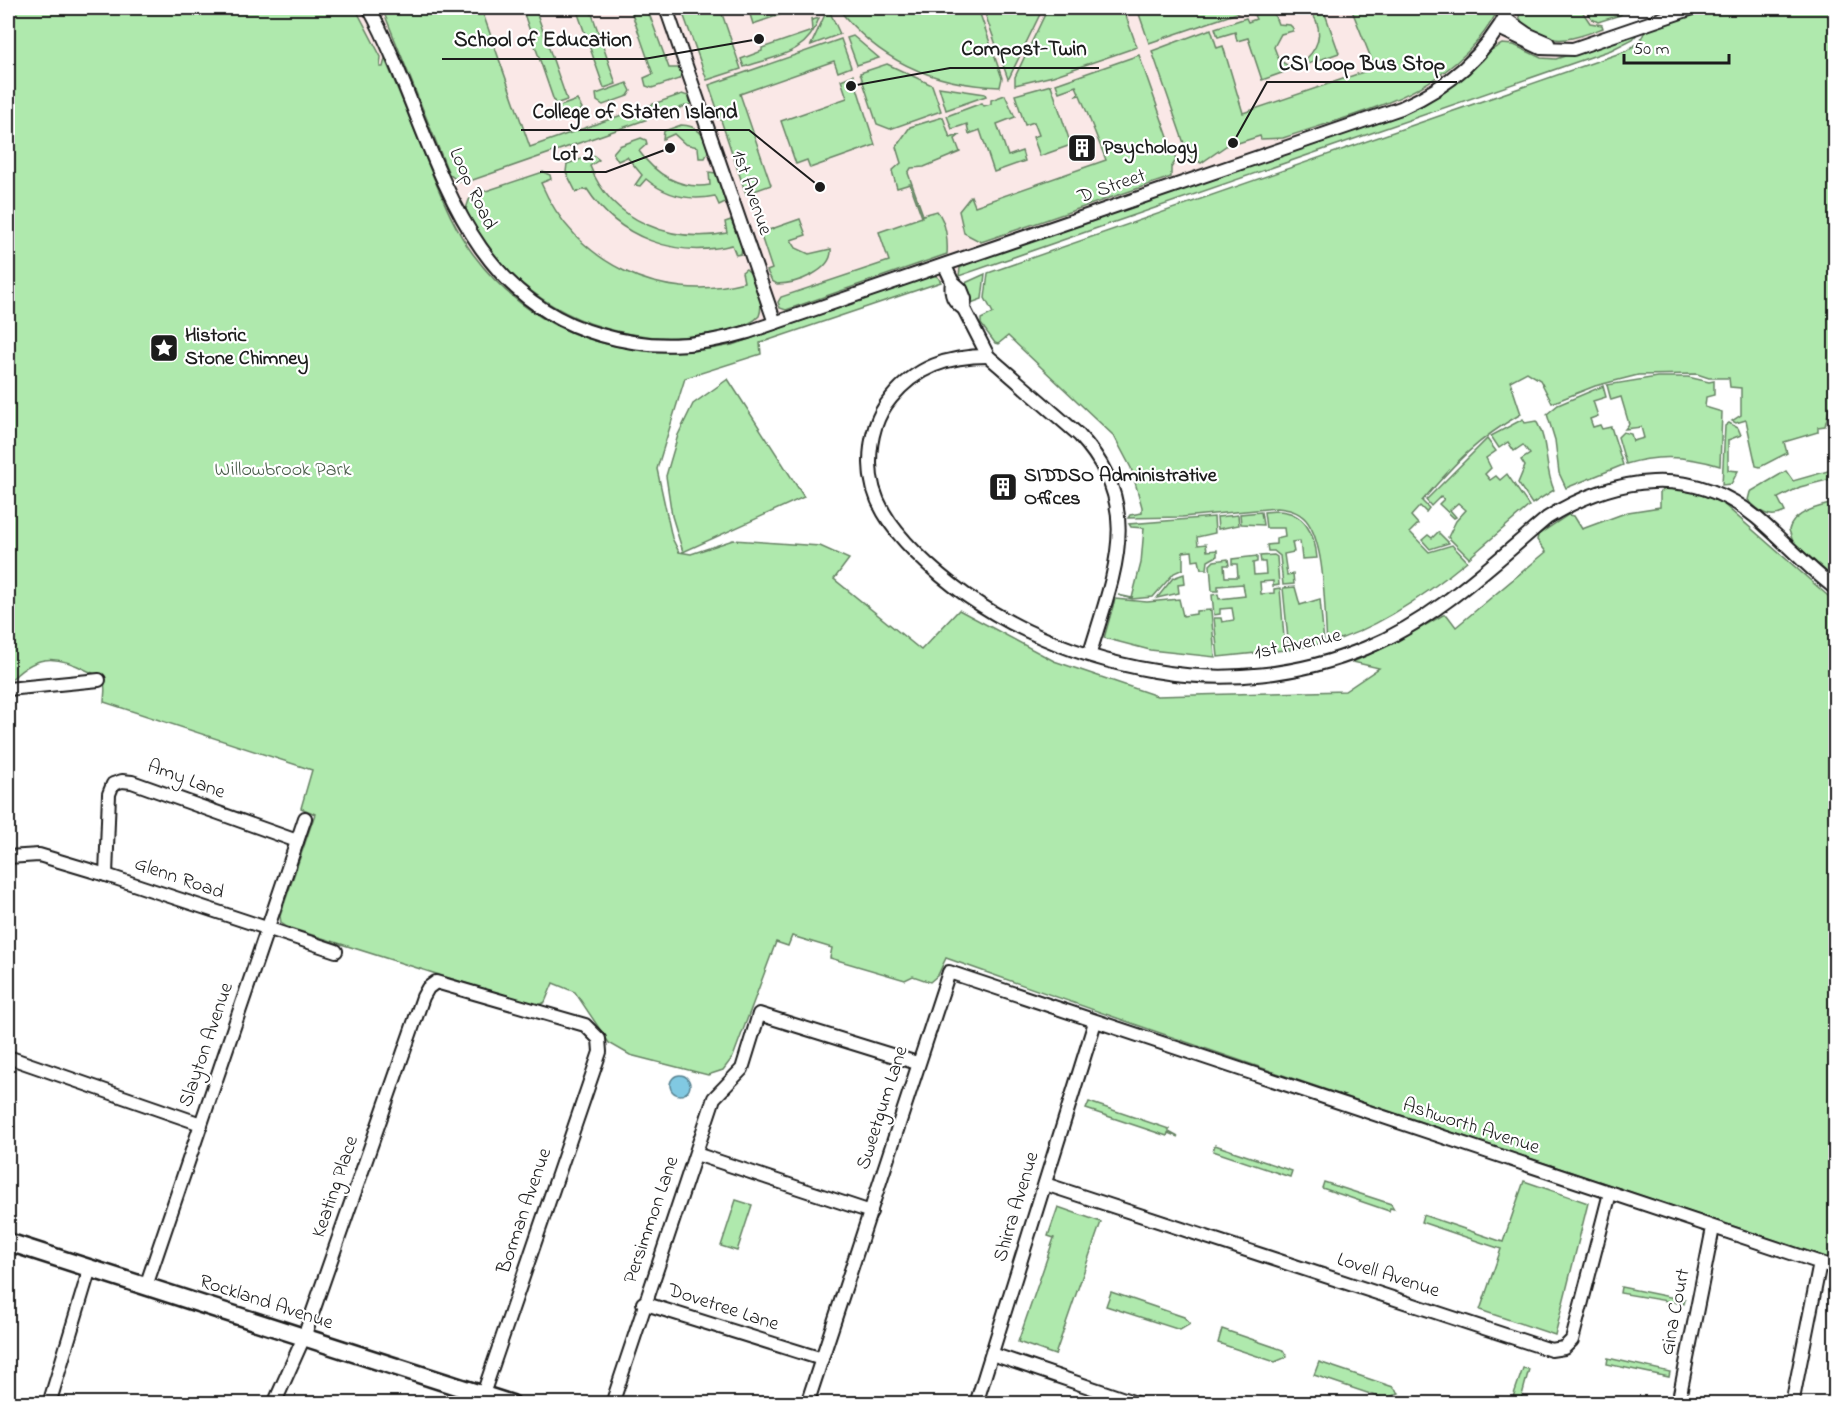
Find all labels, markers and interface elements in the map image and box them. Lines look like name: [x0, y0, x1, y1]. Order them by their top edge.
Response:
callout: School of Education: [442, 20, 644, 59]
text: School of Education: [454, 26, 632, 56]
scale bar: [1624, 27, 1729, 65]
callout: Compost-Twin: [950, 29, 1099, 68]
text: Compost-Twin: [961, 35, 1087, 65]
text: 50 m: [1633, 37, 1670, 63]
callout: CSI Loop Bus Stop: [1267, 43, 1457, 82]
text: CSI Loop Bus Stop: [1279, 50, 1445, 80]
callout: College of Staten Island: [521, 91, 749, 130]
text: College of Staten Island: [533, 98, 738, 130]
building icon: Psychology: [1066, 132, 1098, 164]
callout: Lot 2: [540, 133, 606, 172]
place label: Psychology: [1103, 134, 1197, 164]
text: Lot 2: [552, 140, 594, 170]
street label: Loop Road: [440, 143, 504, 235]
street label: 1st Avenue: [723, 147, 779, 239]
street label: D Street: [1073, 162, 1150, 212]
place label: Historic Stone Chimney: [185, 322, 308, 375]
place icon: Historic Stone Chimney: [148, 332, 180, 364]
park label: Willowbrook Park: [215, 456, 352, 485]
place label: SIDDSO Administrative Offices: [1024, 462, 1218, 514]
building icon: SIDDSO Administrative Offices: [987, 471, 1019, 503]
street label: 1st Avenue: [1252, 622, 1344, 668]
street label: Amy Lane: [143, 753, 229, 807]
street label: Glenn Road: [130, 850, 228, 908]
street label: Slayton Avenue: [172, 979, 242, 1111]
street label: Sweetgum Lane: [849, 1042, 918, 1174]
street label: Ashworth Avenue: [1399, 1091, 1543, 1163]
street label: Keating Place: [305, 1132, 368, 1242]
street label: Borman Avenue: [490, 1144, 560, 1279]
street label: Shirra Avenue: [986, 1148, 1048, 1266]
street label: Persimmon Lane: [617, 1153, 687, 1287]
street label: Lovell Avenue: [1333, 1246, 1443, 1306]
street label: Gina Court: [1653, 1266, 1699, 1358]
street label: Rockland Avenue: [195, 1268, 337, 1338]
street label: Dovetree Lane: [663, 1276, 782, 1340]

